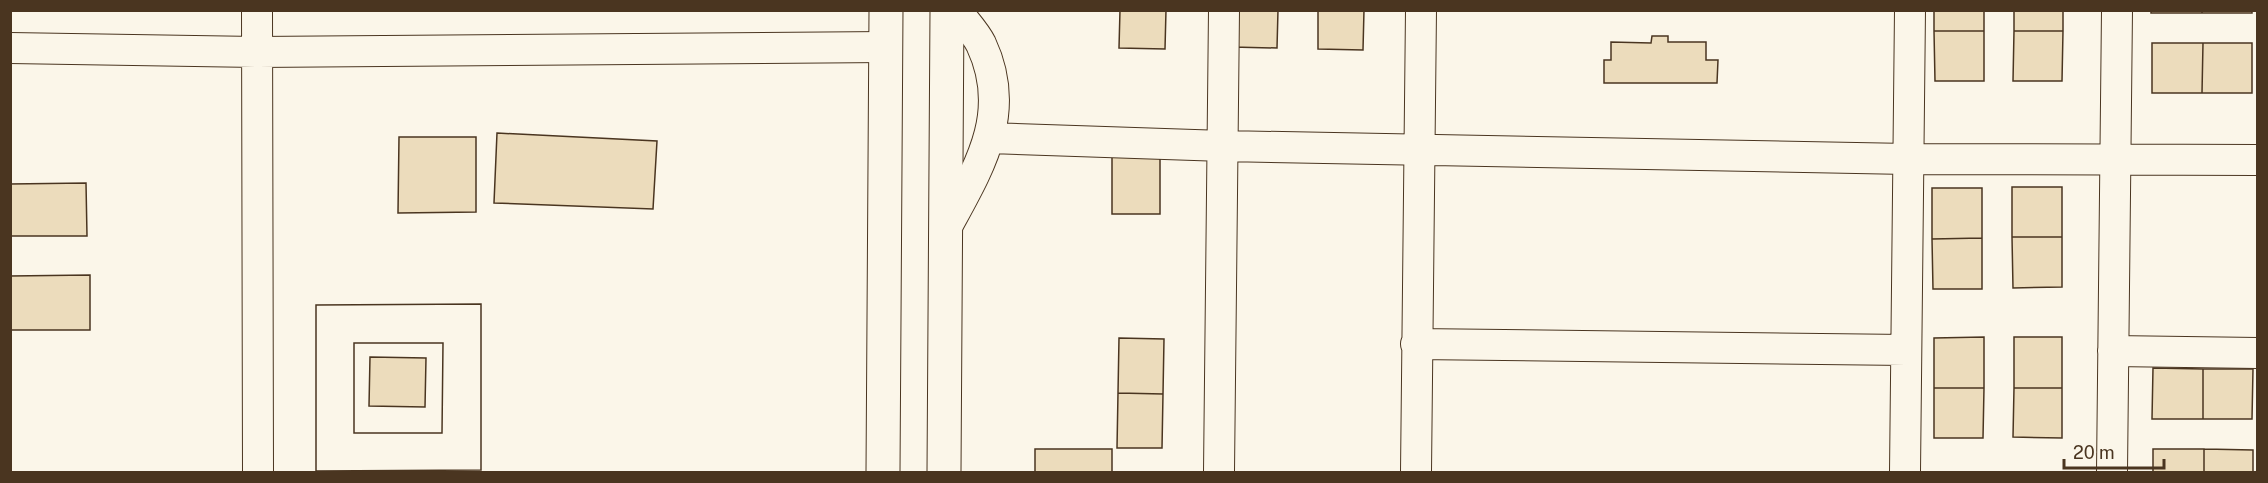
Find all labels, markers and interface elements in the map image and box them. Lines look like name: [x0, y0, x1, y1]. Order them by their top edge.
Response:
scale bar: [2064, 432, 2164, 470]
text: 20 m: [2073, 442, 2115, 463]

